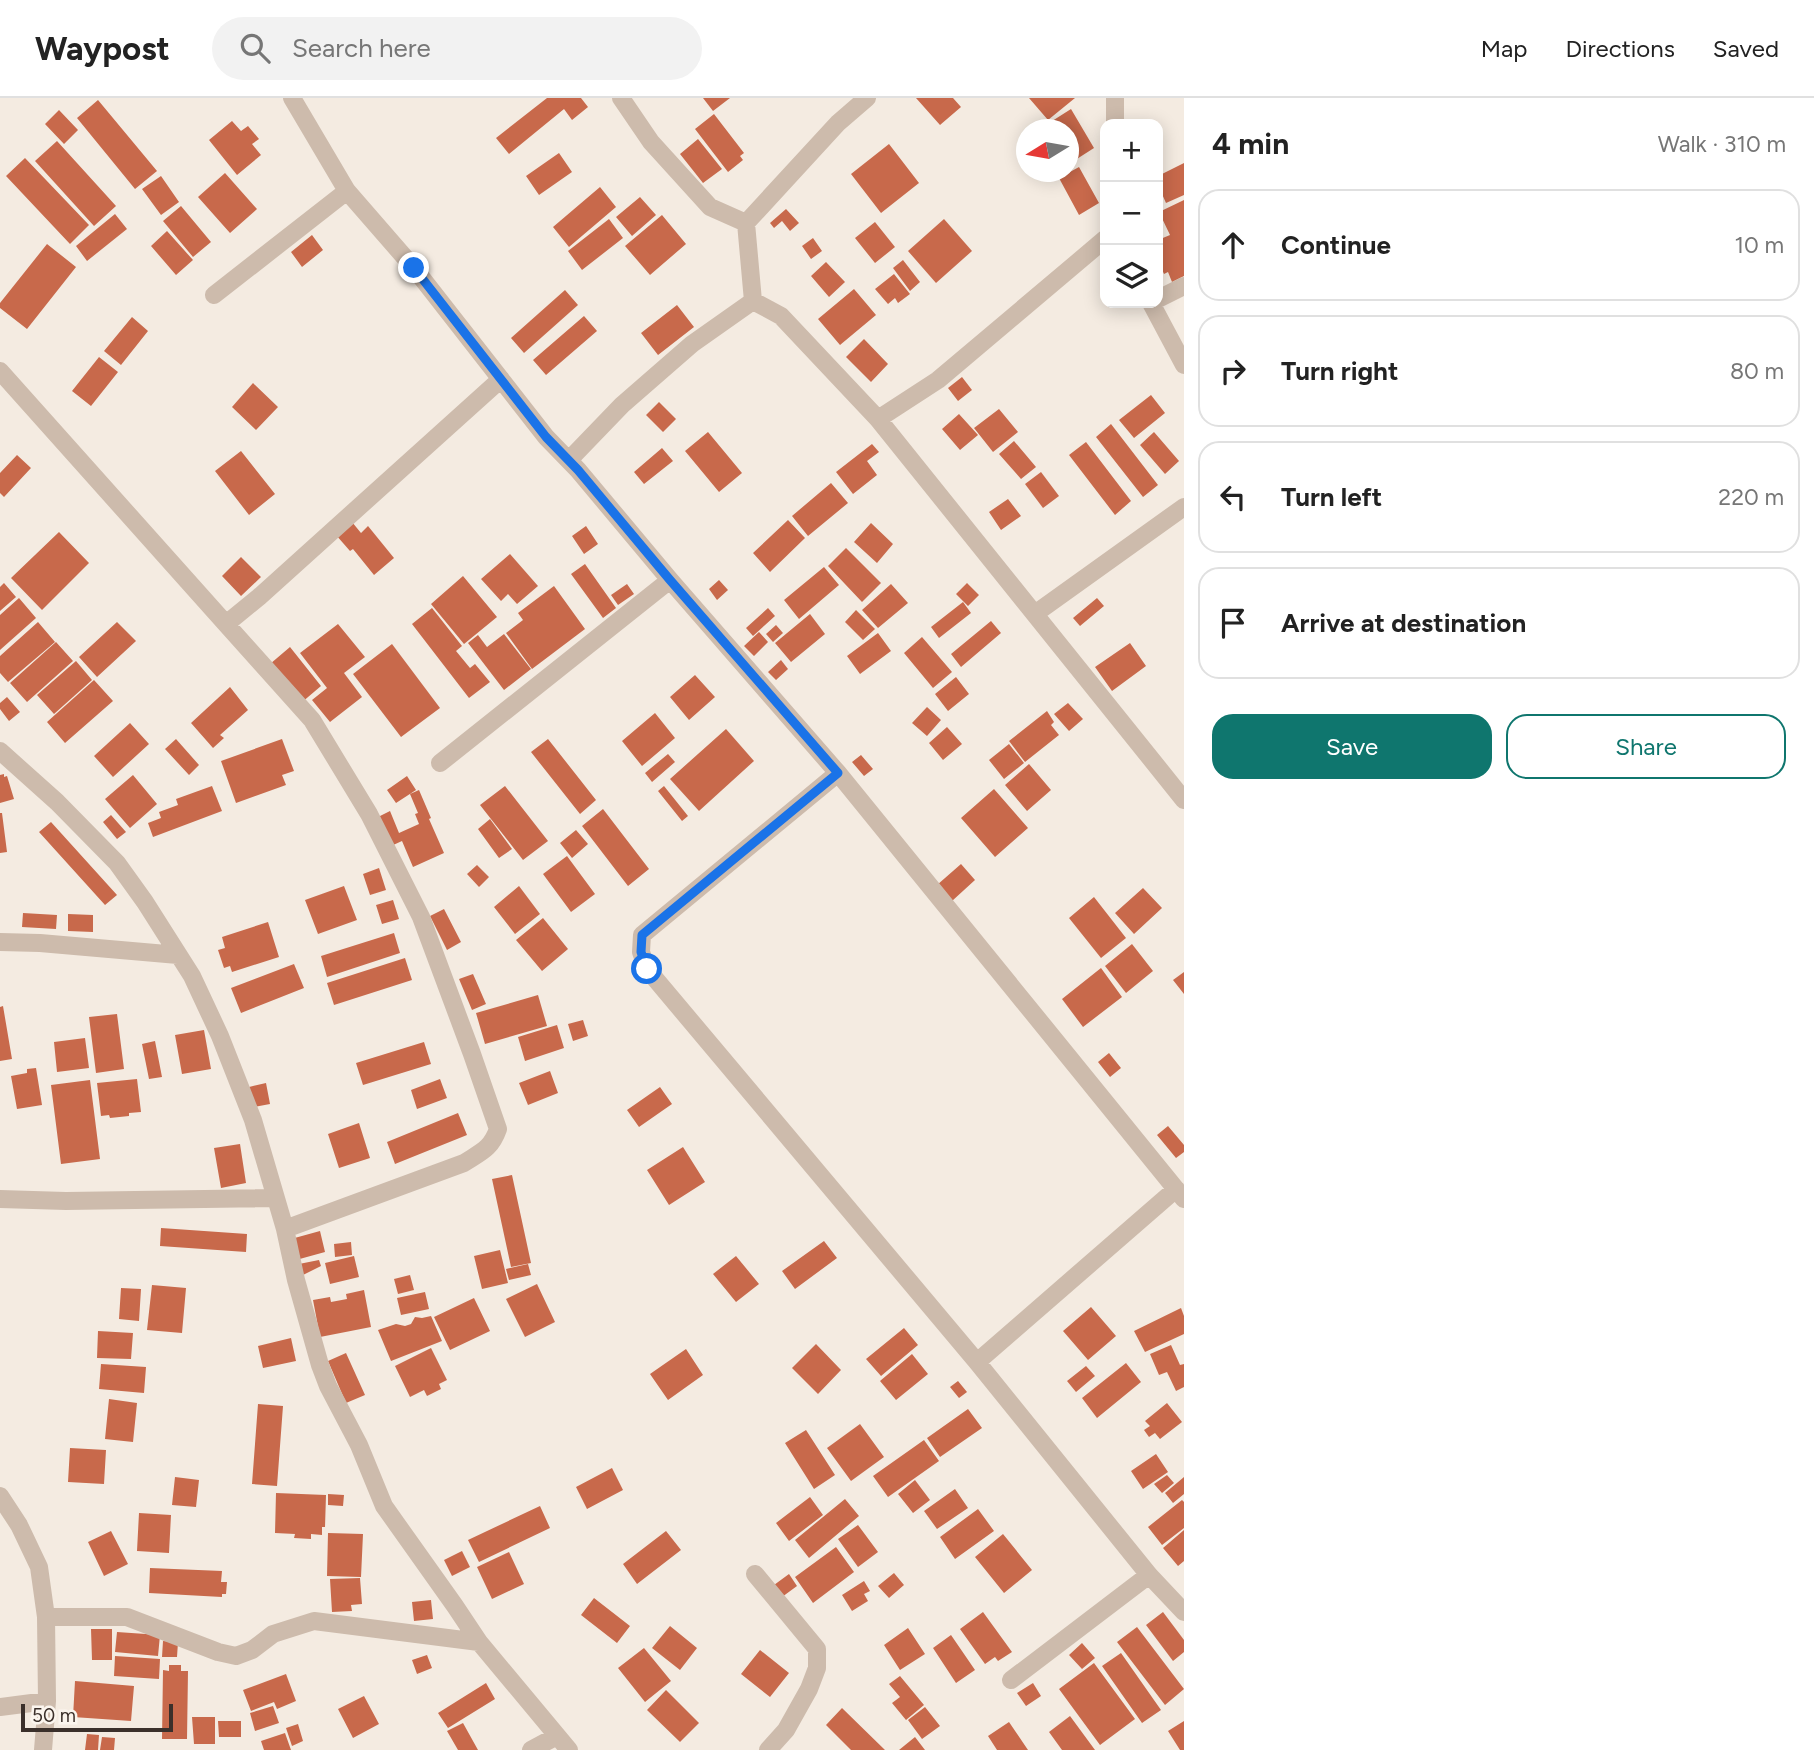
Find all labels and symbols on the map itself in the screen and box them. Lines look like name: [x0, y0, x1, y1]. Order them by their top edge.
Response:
north arrow: [1016, 119, 1079, 182]
route end: [398, 252, 429, 283]
route start: [631, 953, 662, 984]
scale bar: [21, 1701, 173, 1733]

